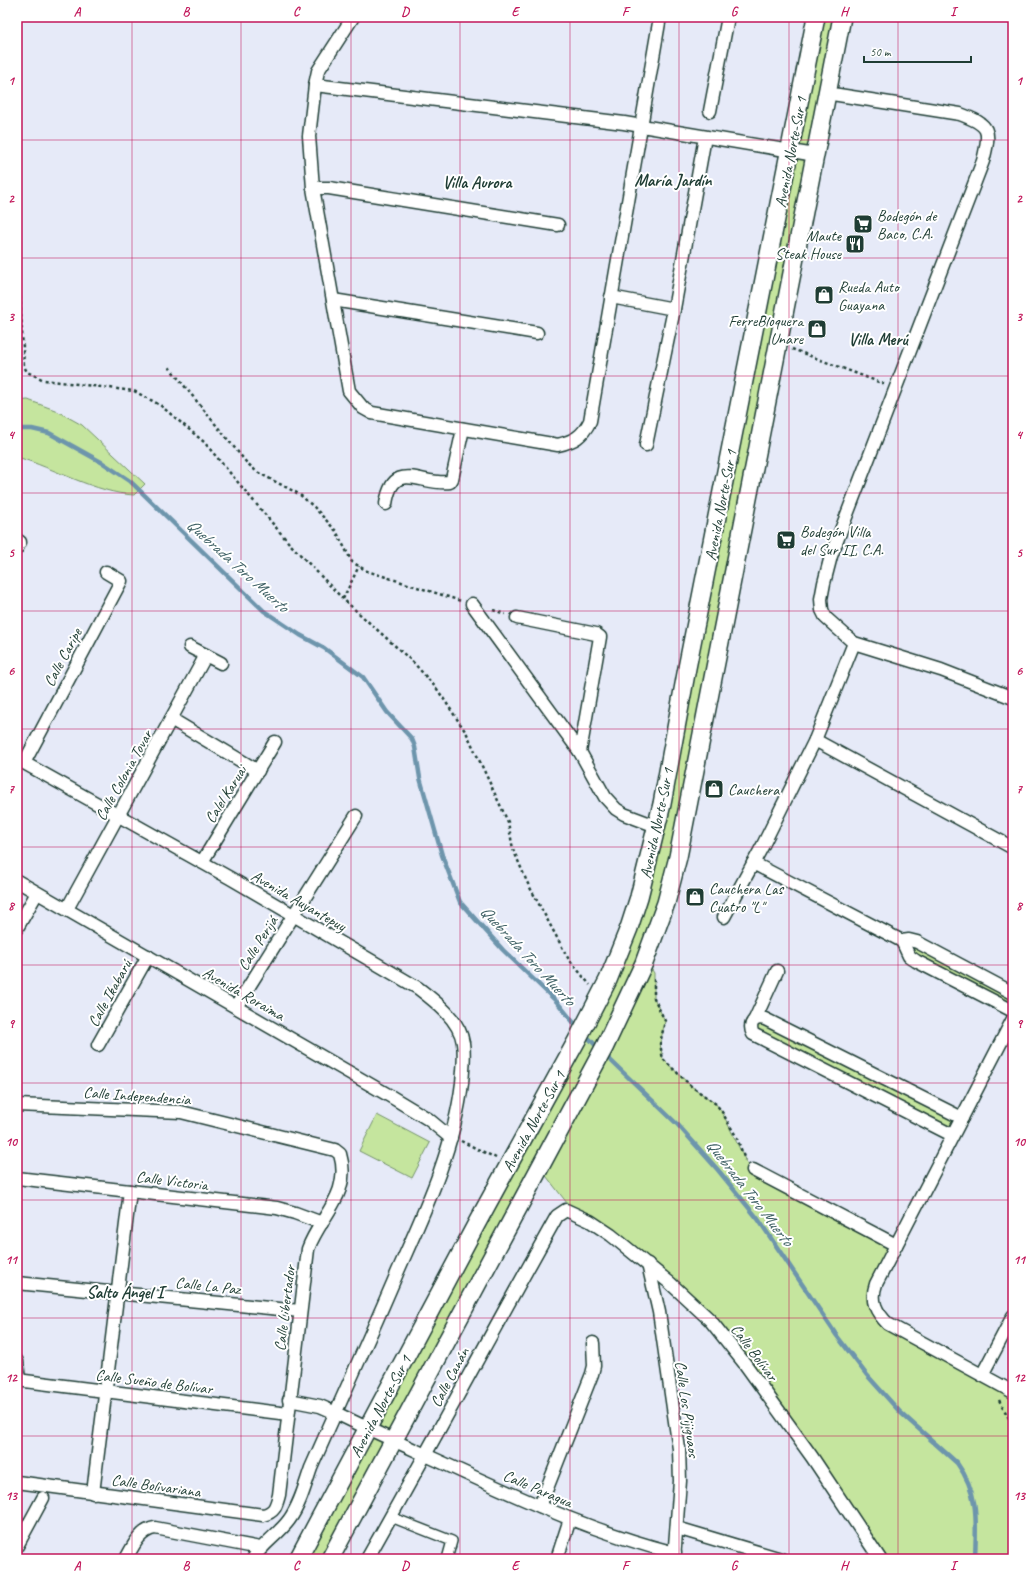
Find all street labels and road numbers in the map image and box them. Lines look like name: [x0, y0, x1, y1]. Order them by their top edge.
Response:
street label: Avenida Norte-Sur 1: [770, 94, 812, 209]
street label: Avenida Norte-Sur 1: [700, 447, 742, 562]
street label: Calle Caripe: [39, 623, 87, 690]
street label: Calle Colonia Tovar: [91, 726, 158, 824]
street label: Calel Karuai: [200, 760, 252, 827]
street label: Avenida Norte-Sur 1: [636, 765, 679, 880]
street label: Avenida Auyantepuy: [248, 866, 351, 937]
street label: Calle Perijá: [233, 911, 283, 974]
street label: Calle Ikabarú: [83, 955, 137, 1030]
street label: Avenida Roraima: [199, 962, 289, 1026]
street label: Avenida Norte-Sur 1: [498, 1067, 570, 1175]
street label: Calle Independencia: [83, 1082, 192, 1110]
street label: Calle Victoria: [135, 1167, 210, 1195]
street label: Calle Libertador: [270, 1262, 300, 1352]
street label: Calle La Paz: [174, 1273, 243, 1300]
street label: Calle Bolívar: [726, 1320, 783, 1386]
street label: Calle Canán: [426, 1344, 474, 1411]
street label: Avenida Norte-Sur 1: [346, 1352, 416, 1461]
street label: Calle Los Pijiguaos: [670, 1360, 704, 1460]
street label: Calle Sueño de Bolívar: [94, 1365, 215, 1399]
street label: Calle Paragua: [500, 1465, 577, 1513]
street label: Calle Bolivariana: [110, 1470, 203, 1502]

